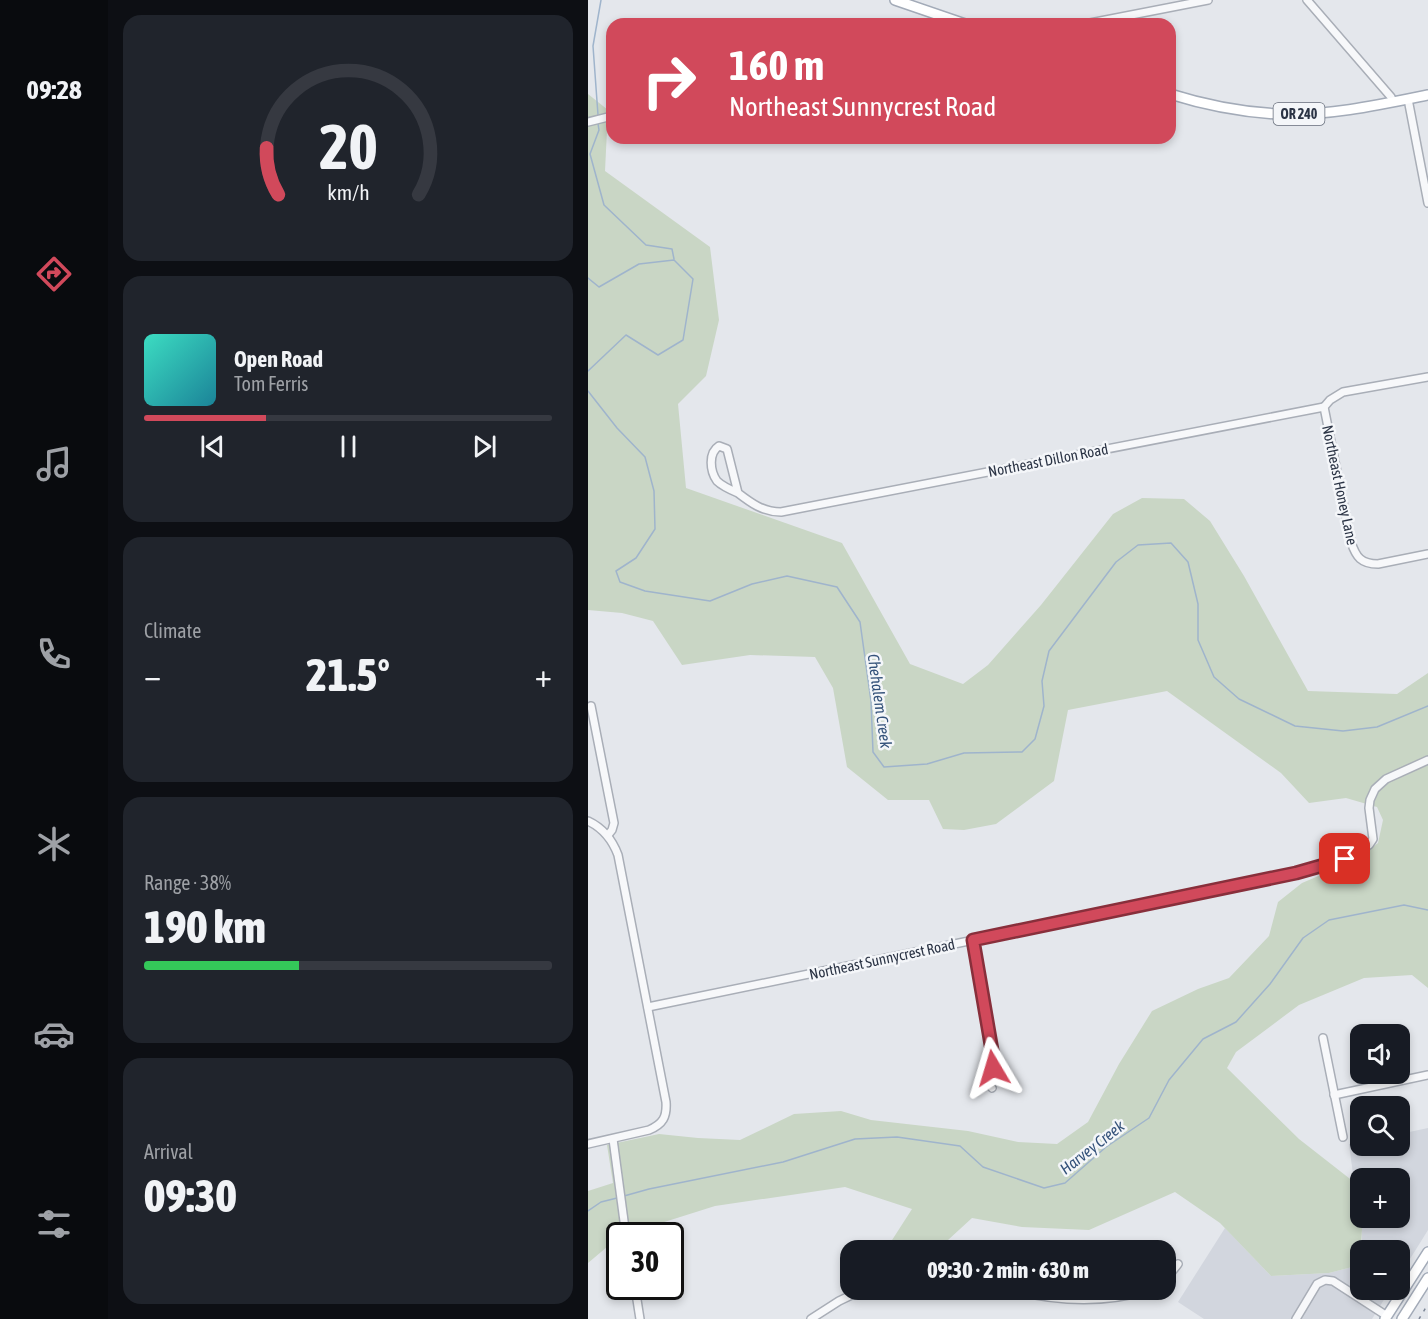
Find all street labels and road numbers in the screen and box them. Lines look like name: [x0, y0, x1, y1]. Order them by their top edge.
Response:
road number: OR 240: [1274, 103, 1324, 125]
street label: Northeast Honey Lane: [1319, 424, 1361, 547]
street label: Northeast Dillon Road: [987, 440, 1109, 480]
street label: Northeast Sunnycrest Road: [808, 935, 956, 983]

